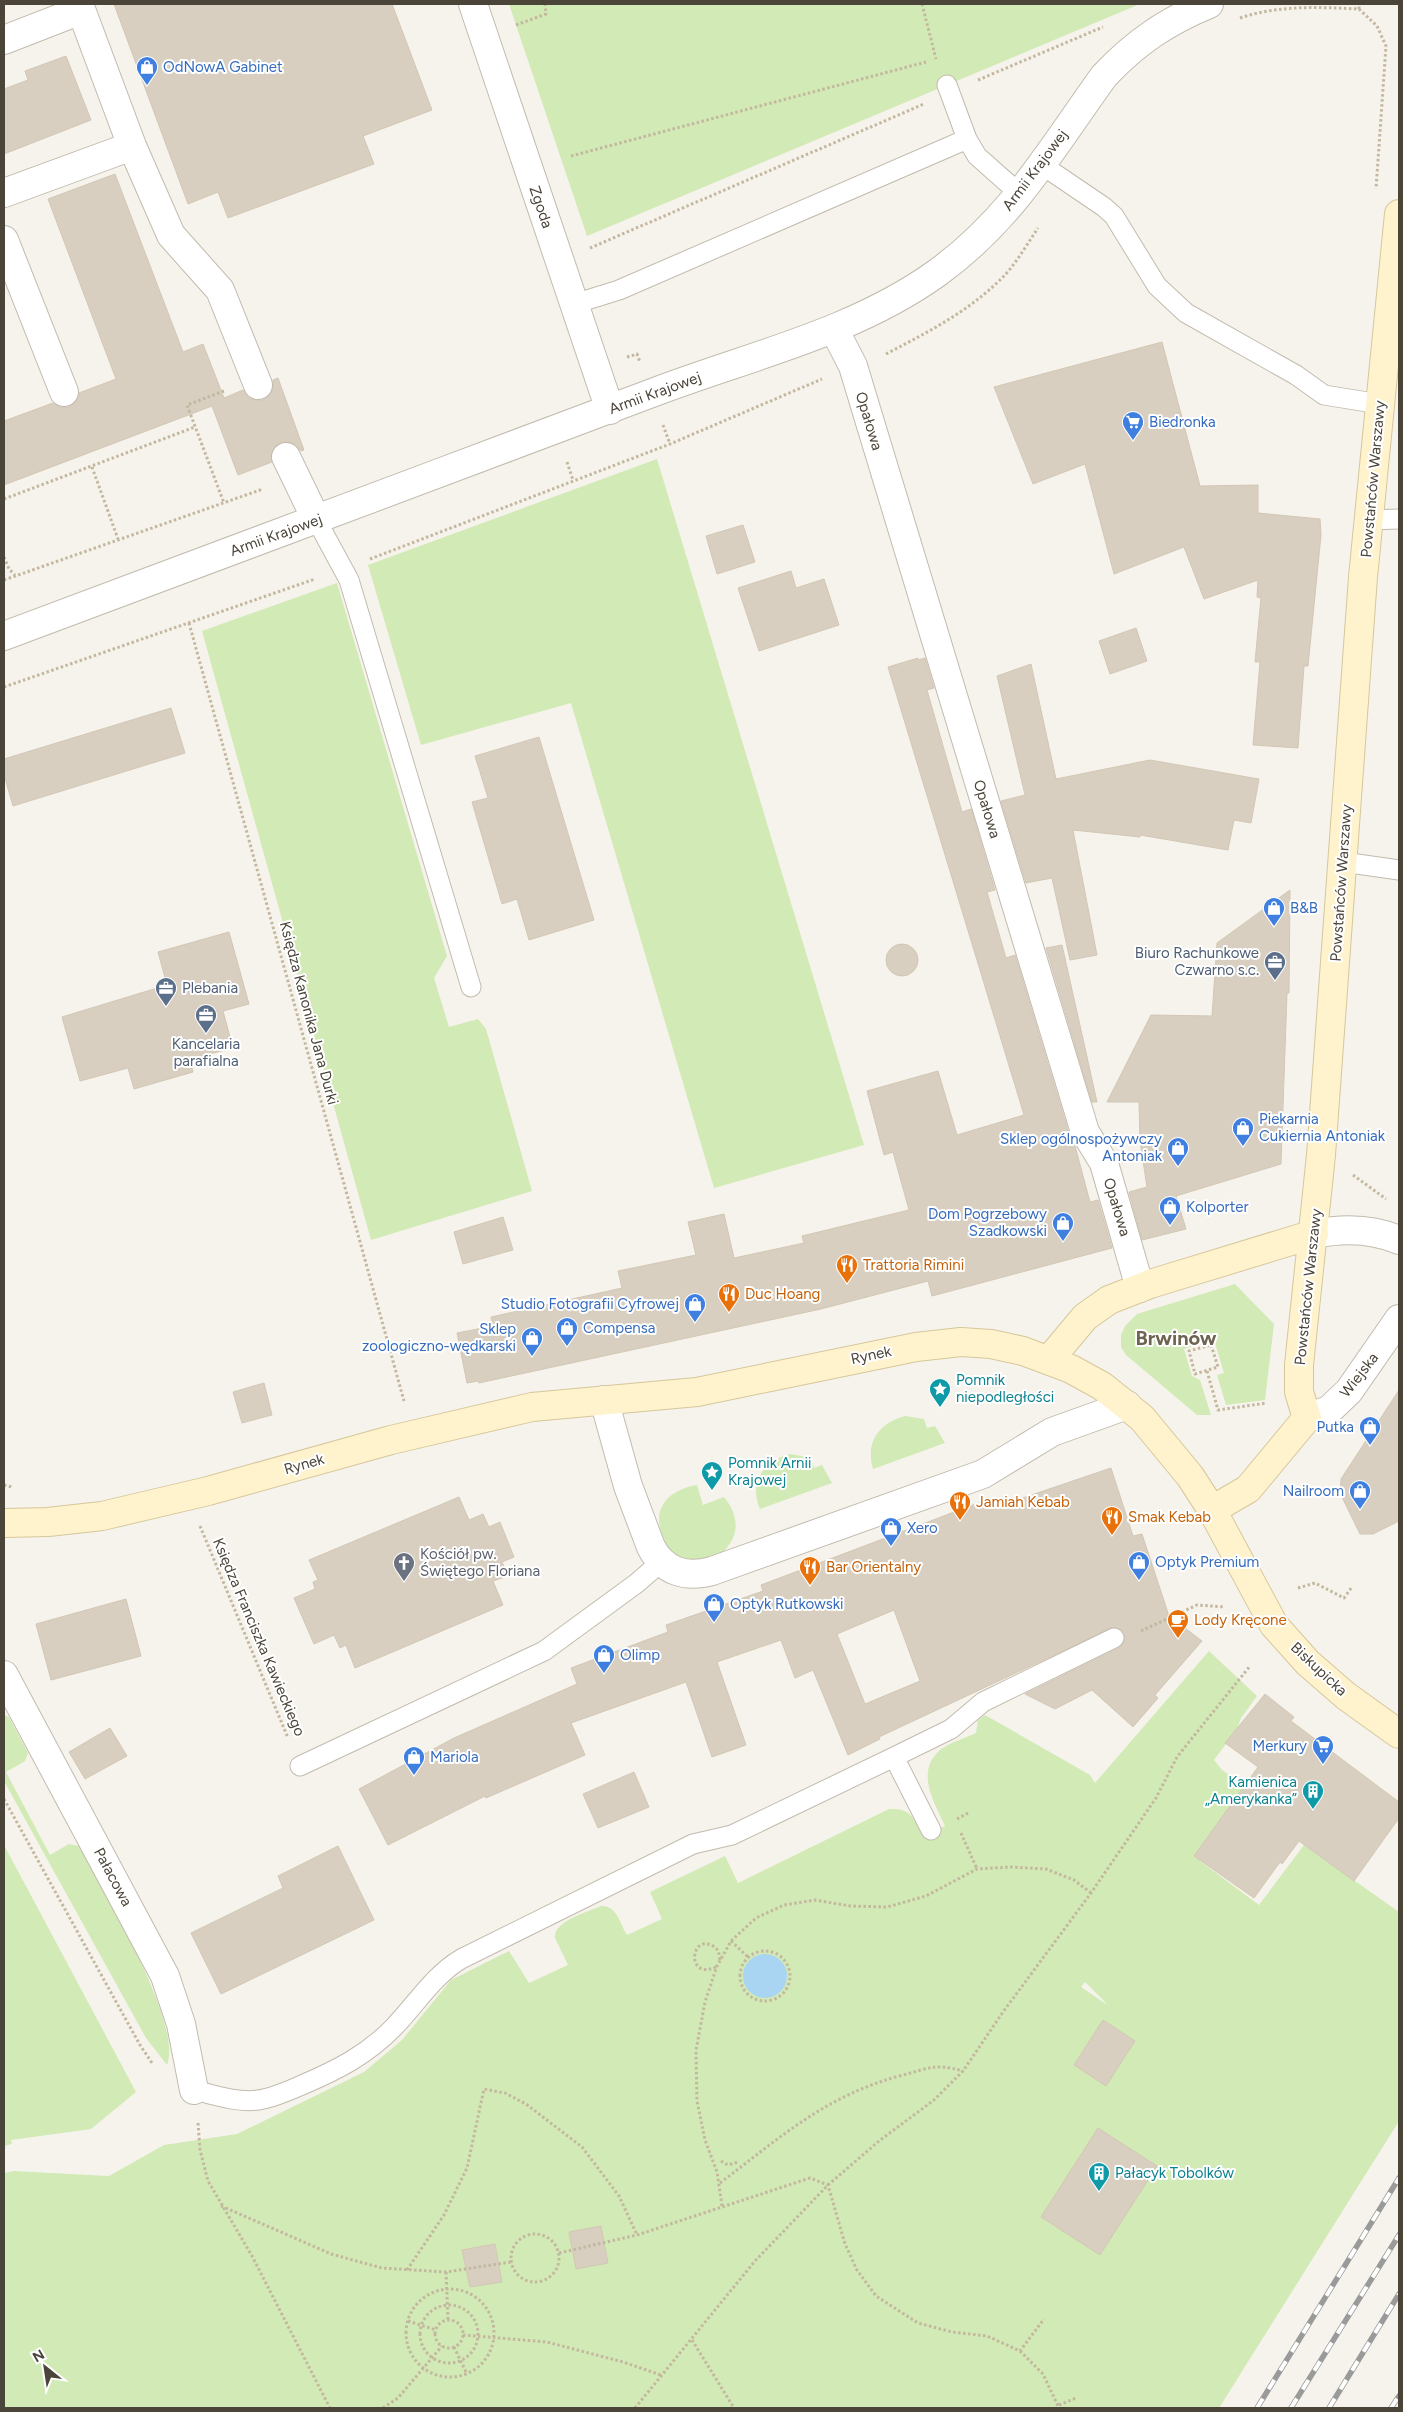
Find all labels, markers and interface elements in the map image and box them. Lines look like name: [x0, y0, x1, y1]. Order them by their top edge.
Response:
shop icon: OdNowA Gabinet: [135, 55, 159, 86]
place label: OdNowA Gabinet: [163, 58, 283, 76]
street label: Armii Krajowej: [999, 126, 1071, 214]
street label: Zgoda: [525, 183, 557, 231]
street label: Armii Krajowej: [606, 368, 704, 418]
street label: Opałowa: [852, 390, 886, 452]
street label: Powstańców Warszawy: [1357, 400, 1389, 558]
supermarket icon: Biedronka: [1121, 410, 1145, 441]
place label: Biedronka: [1149, 413, 1216, 431]
street label: Armii Krajowej: [227, 510, 325, 560]
street label: Opałowa: [970, 778, 1004, 840]
street label: Powstańców Warszawy: [1327, 804, 1355, 962]
shop icon: B&B: [1262, 896, 1286, 927]
place label: B&B: [1290, 899, 1318, 917]
street label: Księdza Kanonika Jana Durki: [276, 919, 342, 1107]
place label: Biuro Rachunkowe Czwarno s.c.: [1135, 944, 1259, 979]
office icon: Biuro Rachunkowe Czwarno s.c.: [1263, 950, 1287, 981]
office icon: Plebania: [154, 976, 178, 1007]
place label: Plebania: [182, 979, 238, 997]
office icon: Kancelaria parafialna: [194, 1003, 218, 1034]
place label: Kancelaria parafialna: [172, 1035, 240, 1070]
place label: Piekarnia Cukiernia Antoniak: [1259, 1110, 1386, 1145]
shop icon: Piekarnia Cukiernia Antoniak: [1231, 1116, 1255, 1147]
place label: Sklep ogólnospożywczy Antoniak: [1000, 1130, 1163, 1165]
shop icon: Sklep ogólnospożywczy Antoniak: [1166, 1136, 1190, 1167]
street label: Opałowa: [1100, 1176, 1134, 1238]
shop icon: Kolporter: [1158, 1195, 1182, 1226]
place label: Kolporter: [1186, 1198, 1249, 1216]
place label: Dom Pogrzebowy Szadkowski: [928, 1205, 1047, 1240]
street label: Powstańców Warszawy: [1291, 1208, 1325, 1366]
shop icon: Dom Pogrzebowy Szadkowski: [1051, 1211, 1075, 1242]
restaurant icon: Trattoria Rimini: [835, 1253, 859, 1284]
place label: Trattoria Rimini: [863, 1256, 964, 1274]
restaurant icon: Duc Hoang: [717, 1282, 741, 1313]
place label: Duc Hoang: [745, 1285, 820, 1303]
shop icon: Studio Fotografii Cyfrowej: [683, 1292, 707, 1323]
place label: Studio Fotografii Cyfrowej: [501, 1295, 679, 1313]
shop icon: Compensa: [555, 1316, 579, 1347]
place label: Compensa: [583, 1319, 655, 1337]
place label: Sklep zoologiczno-wędkarski: [362, 1320, 516, 1355]
shop icon: Sklep zoologiczno-wędkarski: [520, 1326, 544, 1357]
district label: Brwinów: [1136, 1326, 1217, 1350]
street label: Rynek: [849, 1342, 894, 1368]
street label: Wiejska: [1336, 1349, 1382, 1401]
place label: Pomnik niepodległości: [956, 1371, 1054, 1406]
place icon: Pomnik niepodległości: [928, 1377, 952, 1408]
shop icon: Putka: [1358, 1415, 1382, 1446]
place label: Putka: [1317, 1418, 1354, 1436]
street label: Rynek: [282, 1449, 327, 1478]
place label: Pomnik Arnii Krajowej: [728, 1454, 811, 1489]
place icon: Pomnik Arnii Krajowej: [700, 1460, 724, 1491]
shop icon: Nailroom: [1348, 1479, 1372, 1510]
place label: Nailroom: [1283, 1482, 1344, 1500]
restaurant icon: Jamiah Kebab: [948, 1490, 972, 1521]
place label: Jamiah Kebab: [976, 1493, 1070, 1511]
restaurant icon: Smak Kebab: [1100, 1505, 1124, 1536]
place label: Smak Kebab: [1128, 1508, 1211, 1526]
shop icon: Xero: [879, 1516, 903, 1547]
place label: Xero: [907, 1519, 938, 1537]
street label: Księdza Franciszka Kawieckiego: [209, 1535, 309, 1739]
place label: Kościół pw. Świętego Floriana: [420, 1545, 540, 1580]
shop icon: Optyk Premium: [1127, 1550, 1151, 1581]
church icon: Kościół pw. Świętego Floriana: [392, 1551, 416, 1582]
place label: Optyk Premium: [1155, 1553, 1259, 1571]
restaurant icon: Bar Orientalny: [798, 1555, 822, 1586]
place label: Bar Orientalny: [826, 1558, 921, 1576]
shop icon: Optyk Rutkowski: [702, 1592, 726, 1623]
place label: Optyk Rutkowski: [730, 1595, 844, 1613]
cafe icon: Lody Kręcone: [1166, 1608, 1190, 1639]
place label: Lody Kręcone: [1194, 1611, 1287, 1629]
street label: Biskupicka: [1287, 1638, 1351, 1700]
shop icon: Olimp: [592, 1643, 616, 1674]
place label: Olimp: [620, 1646, 660, 1664]
supermarket icon: Merkury: [1311, 1734, 1335, 1765]
place label: Merkury: [1252, 1737, 1307, 1755]
shop icon: Mariola: [402, 1745, 426, 1776]
place label: Mariola: [430, 1748, 479, 1766]
place label: Kamienica „Amerykanka”: [1205, 1773, 1297, 1808]
building icon: Kamienica „Amerykanka”: [1301, 1779, 1325, 1810]
street label: Pałacowa: [90, 1845, 136, 1909]
building icon: Pałacyk Tobolków: [1087, 2161, 1111, 2192]
place label: Pałacyk Tobolków: [1115, 2164, 1234, 2182]
north arrow: [20, 2342, 70, 2392]
text: N: [30, 2346, 48, 2366]

